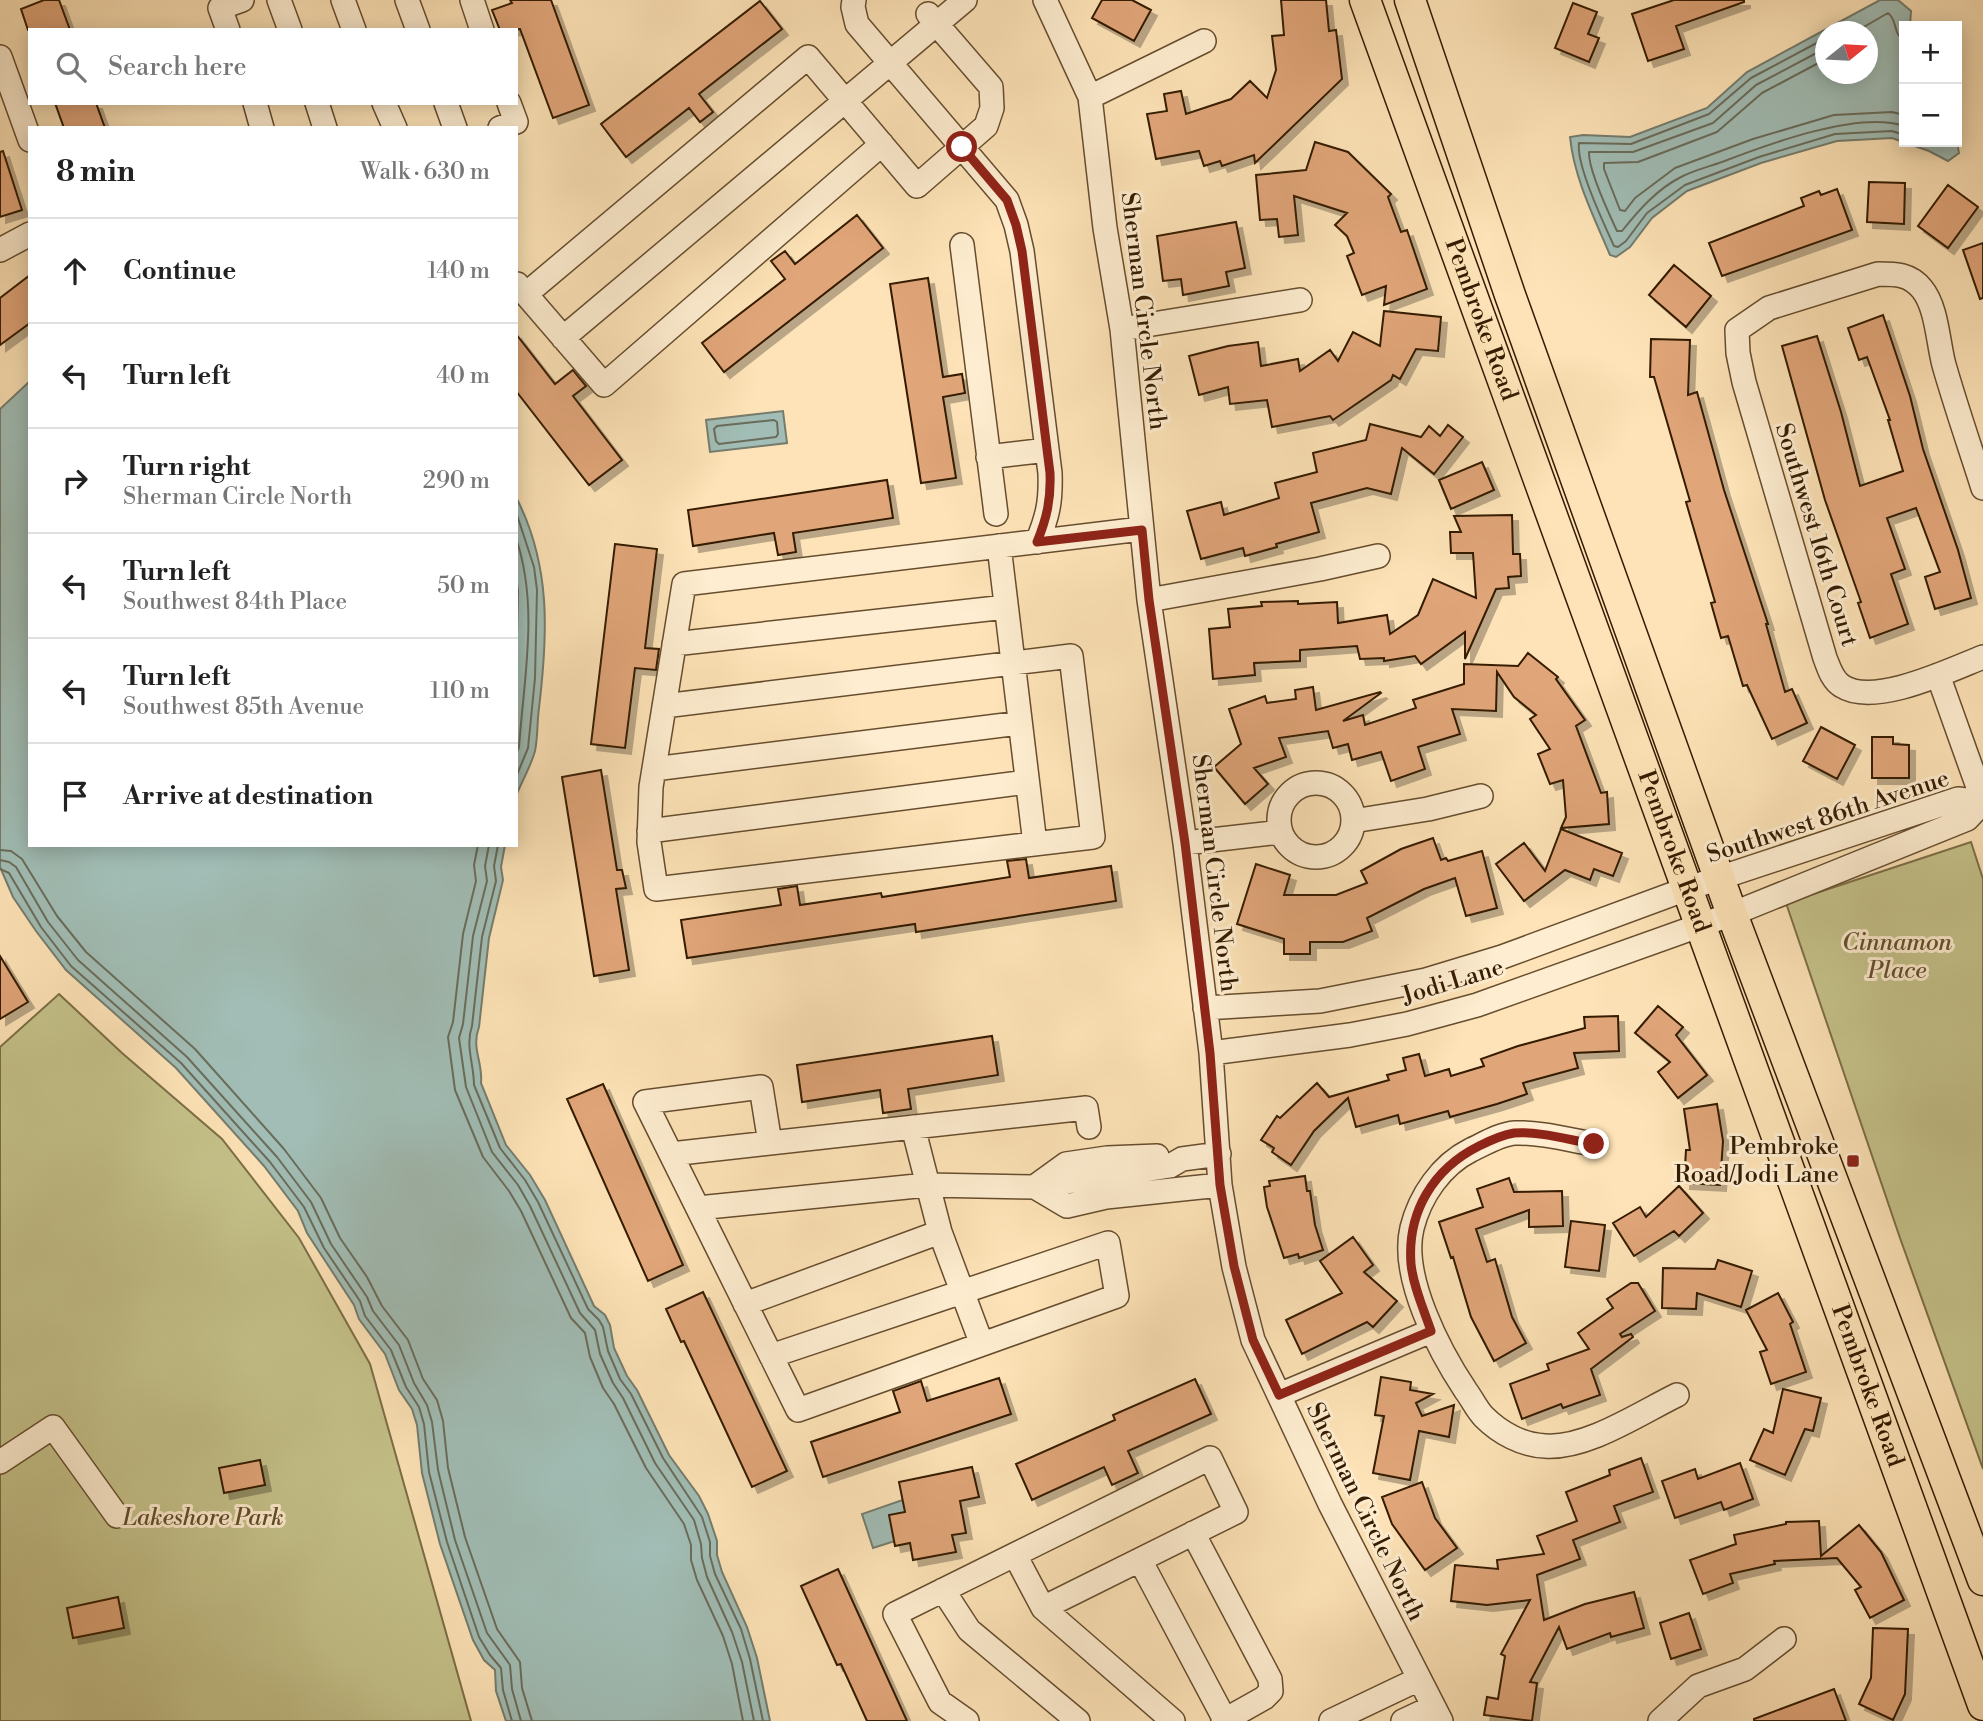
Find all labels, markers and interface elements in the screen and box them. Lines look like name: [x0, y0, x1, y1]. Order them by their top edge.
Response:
north arrow: [1815, 21, 1878, 84]
map controls: [1899, 21, 1962, 147]
button: +: [1899, 21, 1962, 84]
search box: [28, 28, 518, 105]
icon: search: [52, 48, 90, 86]
text: Search here: [108, 51, 247, 83]
button: −: [1899, 84, 1962, 147]
route start: [946, 131, 977, 162]
text: 8 min: [56, 153, 135, 191]
text: Walk · 630 m: [360, 158, 490, 186]
street label: Sherman Circle North: [1114, 190, 1172, 432]
street label: Pembroke Road: [1438, 234, 1524, 405]
icon: ahead: [56, 252, 94, 290]
text: Continue: [123, 255, 236, 287]
text: 140 m: [427, 257, 490, 285]
icon: left: [56, 357, 94, 395]
text: Turn left: [123, 360, 231, 392]
text: 40 m: [436, 362, 490, 390]
street label: Southwest 16th Court: [1768, 420, 1864, 651]
text: Turn right: [123, 451, 251, 483]
icon: right: [56, 462, 94, 500]
text: 290 m: [423, 467, 490, 495]
text: Sherman Circle North: [123, 483, 352, 511]
text: Turn left: [123, 556, 231, 588]
icon: left: [56, 567, 94, 605]
text: 50 m: [437, 572, 490, 600]
text: Southwest 84th Place: [123, 588, 347, 616]
text: Turn left: [123, 661, 231, 693]
icon: left: [56, 672, 94, 710]
text: 110 m: [430, 677, 490, 705]
text: Southwest 85th Avenue: [123, 693, 364, 721]
street label: Sherman Circle North: [1185, 752, 1243, 994]
street label: Southwest 86th Avenue: [1703, 764, 1953, 870]
street label: Pembroke Road: [1631, 767, 1717, 937]
icon: arrive: [56, 777, 94, 815]
text: Arrive at destination: [123, 780, 373, 812]
park label: Cinnamon Place: [1842, 928, 1952, 986]
street label: Jodi Lane: [1398, 952, 1507, 1012]
route end: [1578, 1128, 1609, 1159]
place label: Pembroke Road/Jodi Lane: [1674, 1132, 1839, 1190]
marker: Pembroke Road/Jodi Lane: [1845, 1153, 1861, 1169]
street label: Pembroke Road: [1824, 1301, 1911, 1471]
street label: Sherman Circle North: [1299, 1398, 1431, 1626]
park label: Lakeshore Park: [121, 1503, 284, 1533]

